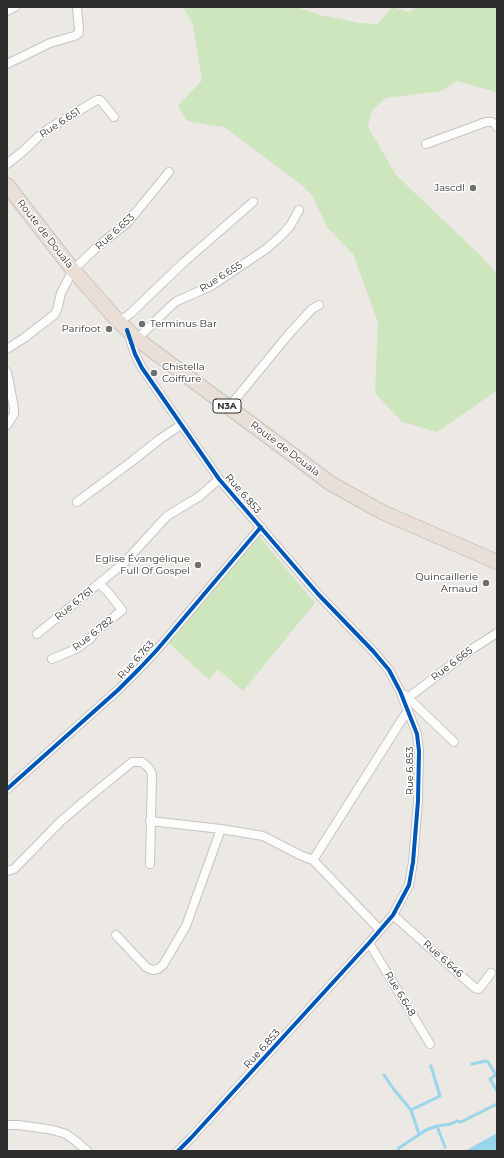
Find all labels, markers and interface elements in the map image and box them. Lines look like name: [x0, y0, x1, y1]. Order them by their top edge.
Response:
street label: Rue 6.651: [37, 105, 83, 141]
place label: Jascdl: [434, 182, 465, 194]
marker: Jascdl: [468, 183, 478, 193]
street label: Route de Douala: [14, 197, 76, 271]
street label: Rue 6.653: [93, 211, 137, 253]
street label: Rue 6.655: [197, 259, 245, 295]
place label: Terminus Bar: [150, 318, 217, 330]
marker: Terminus Bar: [137, 319, 147, 329]
place label: Parifoot: [62, 323, 101, 335]
marker: Parifoot: [104, 324, 114, 334]
place label: Chistella Coiffure: [162, 361, 205, 384]
marker: Chistella Coiffure: [149, 368, 159, 378]
road number: N3A: [213, 399, 241, 413]
street label: Route de Douala: [248, 419, 322, 479]
street label: Rue 6.853: [223, 472, 263, 516]
place label: Eglise Évangélique Full Of Gospel: [95, 553, 190, 576]
marker: Eglise Évangélique Full Of Gospel: [193, 560, 203, 570]
place label: Quincaillerie Arnaud: [415, 571, 478, 594]
marker: Quincaillerie Arnaud: [481, 578, 491, 588]
street label: Rue 6.761: [52, 585, 96, 623]
street label: Rue 6.782: [70, 614, 116, 654]
street label: Rue 6.763: [115, 638, 157, 682]
street label: Rue 6.665: [429, 645, 475, 683]
street label: Rue 6.853: [404, 747, 416, 795]
street label: Rue 6.646: [421, 938, 465, 980]
street label: Rue 6.648: [382, 969, 418, 1019]
street label: Rue 6.853: [241, 1027, 283, 1071]

